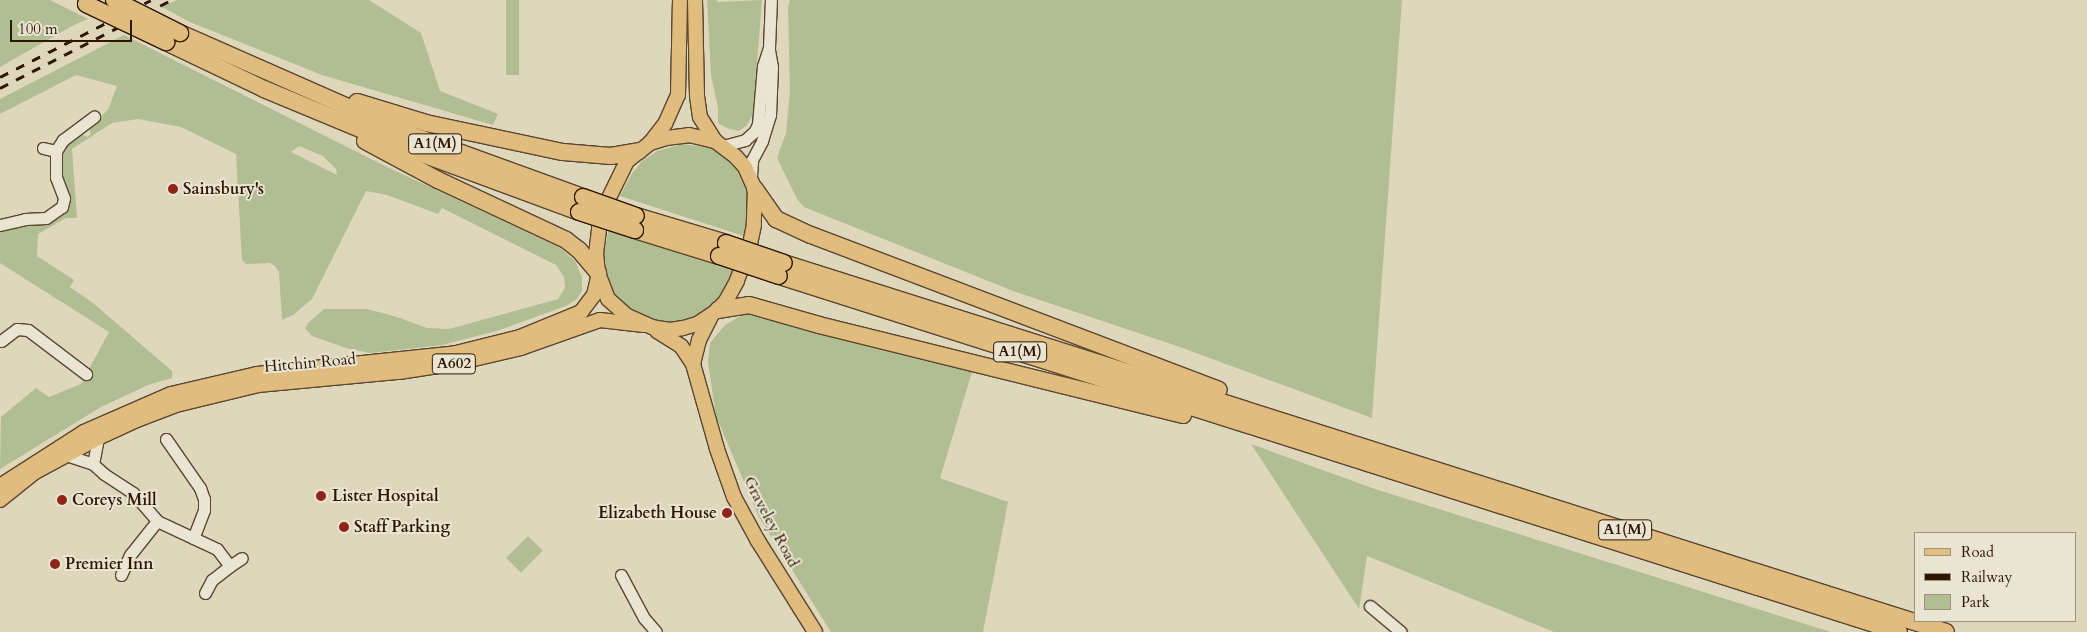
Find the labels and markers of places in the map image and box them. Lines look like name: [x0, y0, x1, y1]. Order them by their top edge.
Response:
place label: Sainsbury's: [183, 179, 264, 199]
marker: Sainsbury's: [167, 183, 179, 195]
place label: Lister Hospital: [332, 486, 439, 506]
marker: Lister Hospital: [314, 489, 328, 503]
place label: Coreys Mill: [72, 490, 157, 510]
marker: Coreys Mill: [56, 494, 68, 506]
place label: Elizabeth House: [598, 503, 717, 523]
marker: Elizabeth House: [721, 507, 733, 519]
place label: Staff Parking: [354, 517, 450, 537]
marker: Staff Parking: [338, 521, 350, 533]
place label: Premier Inn: [65, 554, 154, 574]
marker: Premier Inn: [49, 558, 61, 570]

